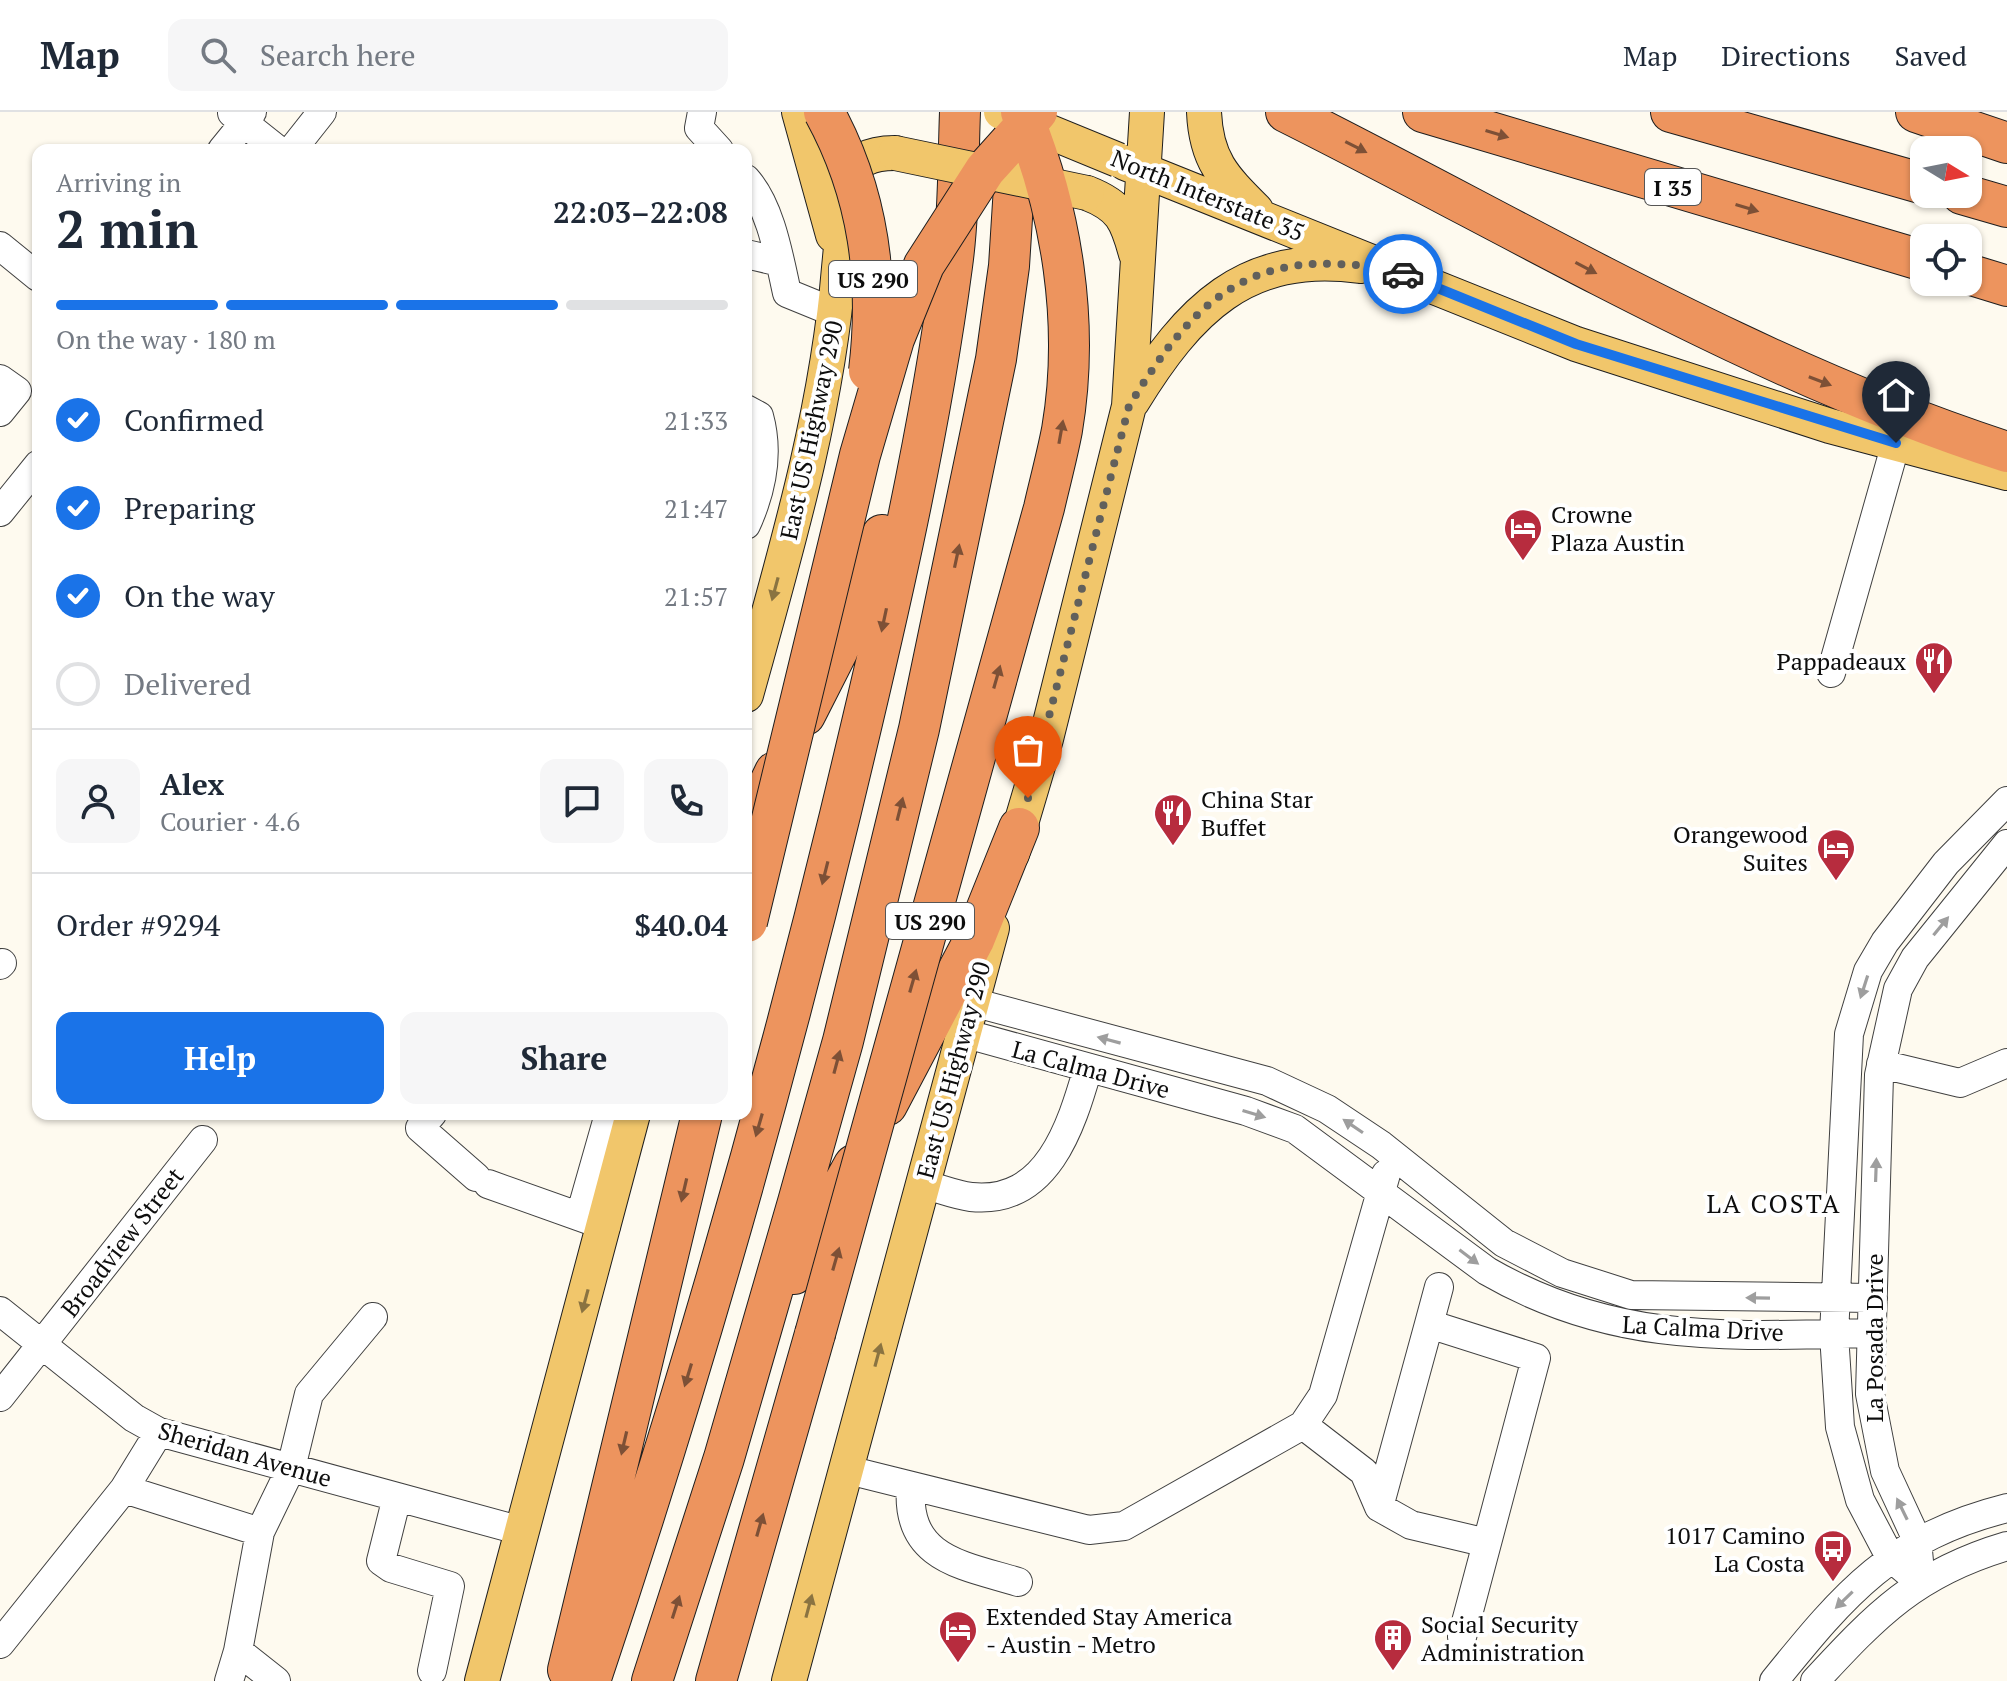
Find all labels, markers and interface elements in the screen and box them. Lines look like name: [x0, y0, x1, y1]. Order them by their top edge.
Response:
search box: [168, 19, 728, 91]
text: Map: [40, 30, 120, 80]
icon: search: [196, 33, 240, 77]
text: Search here: [260, 35, 416, 75]
text: Map: [1623, 37, 1677, 74]
text: Directions: [1721, 37, 1851, 74]
text: Saved: [1895, 37, 1967, 74]
one-way arrow: [1486, 128, 1510, 141]
north arrow: [1910, 136, 1982, 208]
map controls: [1910, 136, 1982, 296]
one-way arrow: [1345, 140, 1368, 154]
street label: North Interstate 35: [1107, 142, 1309, 248]
text: Arriving in: [56, 165, 181, 199]
road number: I 35: [1645, 169, 1701, 205]
text: 22:03–22:08: [553, 192, 728, 232]
text: 2 min: [56, 194, 198, 263]
one-way arrow: [1735, 202, 1759, 215]
button: locate: [1910, 224, 1982, 296]
courier: [1363, 234, 1443, 314]
icon: car: [1381, 252, 1425, 296]
road number: US 290: [829, 261, 917, 297]
one-way arrow: [1575, 261, 1597, 275]
street label: East US Highway 290: [772, 317, 850, 543]
text: On the way · 180 m: [56, 322, 276, 356]
pin: [1862, 361, 1930, 443]
icon: home: [1874, 373, 1918, 417]
one-way arrow: [1808, 375, 1832, 388]
icon: check: [56, 398, 100, 442]
text: Confirmed: [124, 400, 264, 440]
text: 21:33: [664, 403, 728, 437]
one-way arrow: [1055, 419, 1067, 444]
icon: check: [56, 486, 100, 530]
text: Preparing: [124, 488, 255, 528]
text: 21:47: [664, 491, 728, 525]
place label: Crowne Plaza Austin: [1551, 498, 1685, 558]
hotel icon: Crowne Plaza Austin: [1502, 507, 1544, 562]
one-way arrow: [951, 543, 964, 568]
icon: check: [56, 574, 100, 618]
text: On the way: [124, 576, 275, 616]
one-way arrow: [768, 578, 781, 602]
text: 21:57: [664, 579, 728, 613]
one-way arrow: [877, 608, 890, 633]
restaurant icon: Pappadeaux: [1913, 640, 1955, 695]
place label: Pappadeaux: [1777, 645, 1907, 677]
text: Delivered: [124, 664, 251, 704]
one-way arrow: [992, 664, 1004, 689]
pin: [994, 716, 1062, 798]
icon: bag: [1006, 728, 1050, 772]
button: person: [56, 759, 140, 843]
button: chat: [540, 759, 624, 843]
button: phone: [644, 759, 728, 843]
text: Alex: [160, 764, 224, 804]
place label: China Star Buffet: [1201, 783, 1314, 843]
restaurant icon: China Star Buffet: [1152, 792, 1194, 847]
one-way arrow: [894, 797, 907, 822]
text: Courier · 4.6: [160, 804, 300, 838]
place label: Orangewood Suites: [1673, 818, 1808, 878]
hotel icon: Orangewood Suites: [1815, 827, 1857, 882]
one-way arrow: [819, 861, 831, 886]
road number: US 290: [886, 903, 974, 939]
text: Order #9294: [56, 905, 220, 945]
text: $40.04: [634, 905, 728, 945]
one-way arrow: [1932, 916, 1949, 936]
street label: East US Highway 290: [909, 958, 997, 1182]
one-way arrow: [907, 969, 920, 993]
one-way arrow: [1857, 976, 1869, 1000]
button: Help: [56, 1012, 384, 1104]
button: Share: [400, 1012, 728, 1104]
street label: La Calma Drive: [1009, 1033, 1173, 1105]
one-way arrow: [1097, 1033, 1121, 1046]
one-way arrow: [831, 1049, 844, 1073]
one-way arrow: [1242, 1108, 1266, 1121]
one-way arrow: [752, 1113, 765, 1137]
one-way arrow: [1342, 1119, 1363, 1134]
one-way arrow: [1870, 1157, 1882, 1182]
street label: Broadview Street: [54, 1161, 191, 1323]
one-way arrow: [677, 1178, 690, 1203]
district label: LA COSTA: [1707, 1186, 1841, 1220]
one-way arrow: [830, 1246, 843, 1270]
one-way arrow: [1459, 1248, 1479, 1264]
street label: La Posada Drive: [1858, 1253, 1890, 1423]
one-way arrow: [579, 1288, 591, 1313]
one-way arrow: [1745, 1291, 1770, 1304]
street label: La Calma Drive: [1621, 1308, 1785, 1348]
one-way arrow: [872, 1342, 884, 1367]
one-way arrow: [681, 1363, 694, 1387]
street label: Sheridan Avenue: [154, 1414, 336, 1494]
one-way arrow: [617, 1431, 630, 1456]
one-way arrow: [1895, 1497, 1909, 1520]
one-way arrow: [754, 1512, 766, 1537]
place label: 1017 Camino La Costa: [1665, 1519, 1805, 1579]
bus stop icon: 1017 Camino La Costa: [1812, 1528, 1854, 1583]
one-way arrow: [1835, 1590, 1854, 1608]
one-way arrow: [804, 1593, 816, 1618]
one-way arrow: [670, 1595, 682, 1619]
place label: Extended Stay America - Austin - Metro: [986, 1600, 1233, 1660]
place label: Social Security Administration: [1421, 1608, 1584, 1668]
hotel icon: Extended Stay America - Austin - Metro: [937, 1609, 979, 1664]
building icon: Social Security Administration: [1372, 1617, 1414, 1672]

